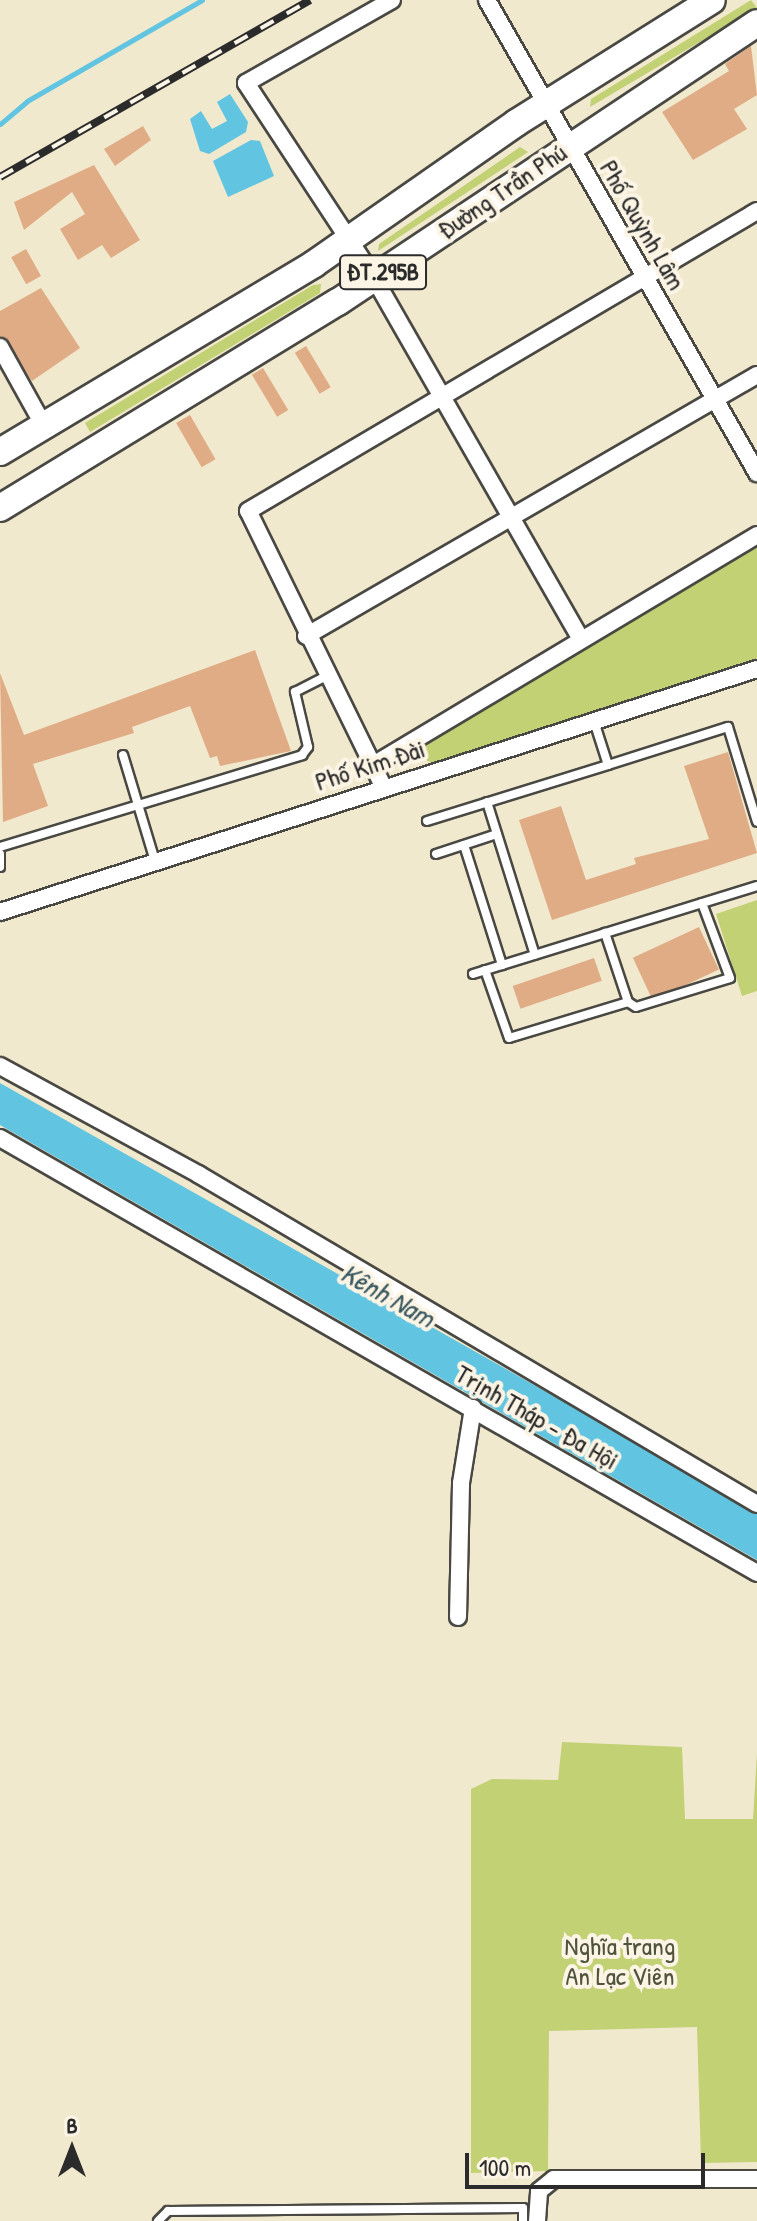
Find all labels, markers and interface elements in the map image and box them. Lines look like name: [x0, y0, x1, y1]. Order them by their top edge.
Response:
street label: Đường Trần Phú: [432, 137, 572, 245]
street label: Phố Quỳnh Lâm: [593, 155, 693, 295]
road number: ĐT.295B: [339, 252, 427, 292]
street label: Phố Kim Đài: [311, 733, 429, 797]
water label: Kênh Nam: [335, 1256, 441, 1334]
street label: Trịnh Tháp - Đa Hội: [450, 1358, 624, 1476]
park label: Nghĩa trang An Lạc Viên: [565, 1930, 675, 1992]
north arrow: [32, 2109, 112, 2189]
text: B: [66, 2110, 78, 2140]
scale bar: [469, 2137, 709, 2187]
text: 100 m: [479, 2151, 531, 2183]

